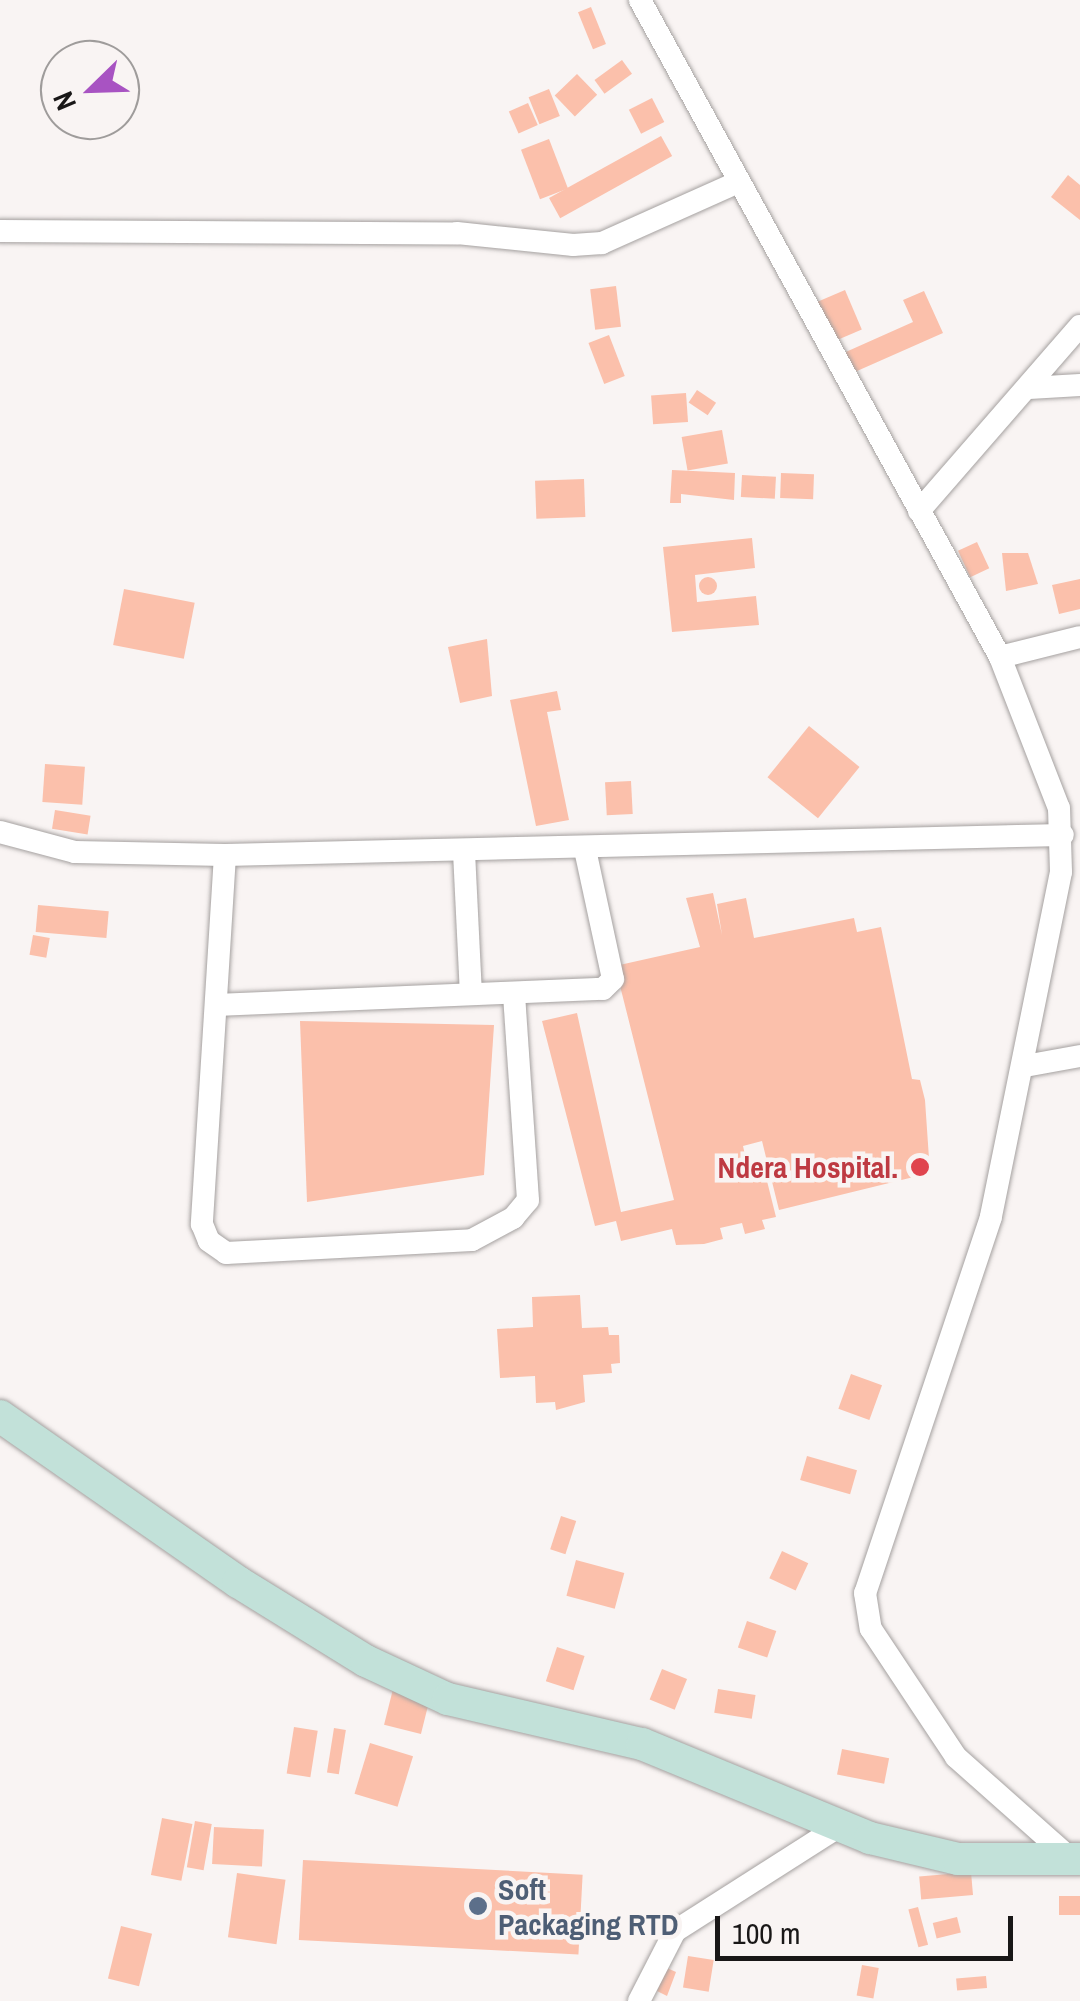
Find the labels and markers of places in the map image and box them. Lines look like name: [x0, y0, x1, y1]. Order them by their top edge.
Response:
place label: Ndera Hospital.: [718, 1149, 898, 1185]
marker: Ndera Hospital.: [907, 1154, 933, 1180]
place label: Soft Packaging RTD: [498, 1871, 678, 1942]
marker: Soft Packaging RTD: [467, 1895, 489, 1917]

